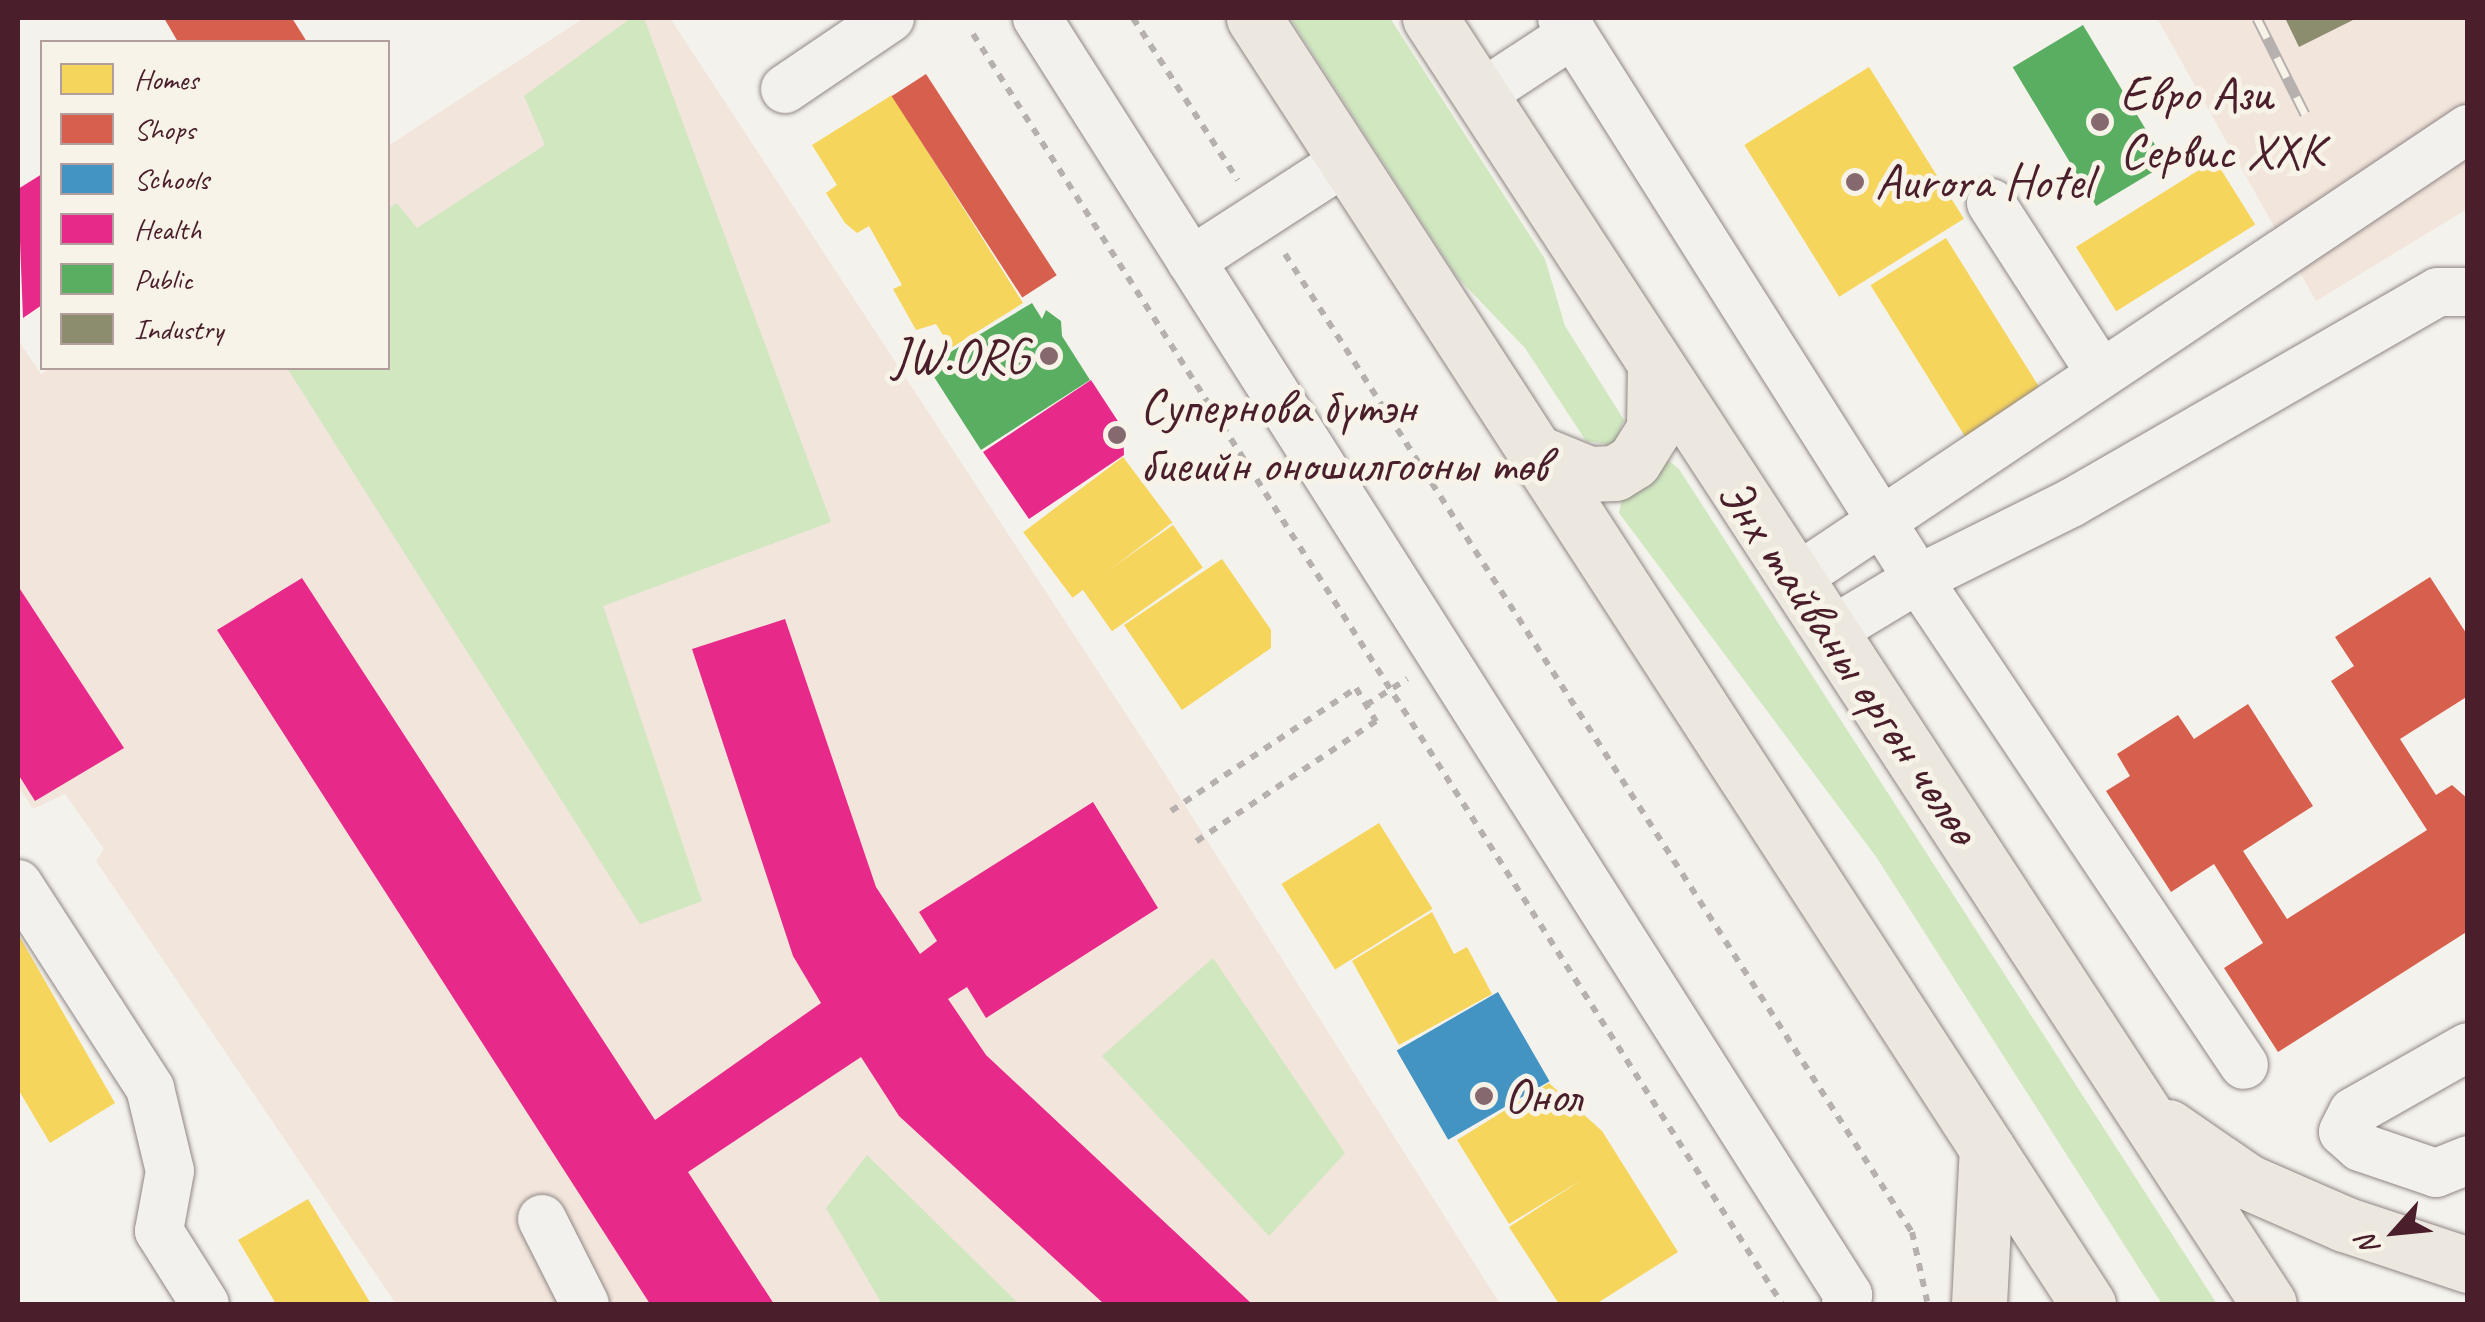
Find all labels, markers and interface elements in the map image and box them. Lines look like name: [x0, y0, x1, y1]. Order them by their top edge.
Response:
legend: [40, 40, 390, 370]
text: Homes: [134, 60, 198, 98]
place label: Евро Ази Сервис ХХК: [2120, 63, 2324, 180]
text: Shops: [134, 110, 195, 148]
marker: Евро Ази Сервис ХХК: [2089, 111, 2111, 133]
place label: Aurora Hotel: [1875, 152, 2091, 212]
text: Schools: [134, 160, 209, 198]
marker: Aurora Hotel: [1844, 171, 1866, 193]
text: Health: [134, 210, 201, 248]
text: Public: [134, 260, 193, 298]
text: Industry: [134, 310, 223, 348]
place label: JW.ORG: [892, 326, 1029, 386]
marker: JW.ORG: [1038, 345, 1060, 367]
place label: Супернова бүтэн биеийн оношилгооны төв: [1140, 376, 1545, 494]
marker: Супернова бүтэн биеийн оношилгооны төв: [1104, 422, 1130, 448]
street label: Энх тайваны өргөн чөлөө: [1705, 468, 1993, 854]
place label: Онол: [1504, 1066, 1581, 1126]
marker: Онол: [1473, 1085, 1495, 1107]
north arrow: [2345, 1182, 2445, 1282]
text: N: [2348, 1230, 2387, 1262]

